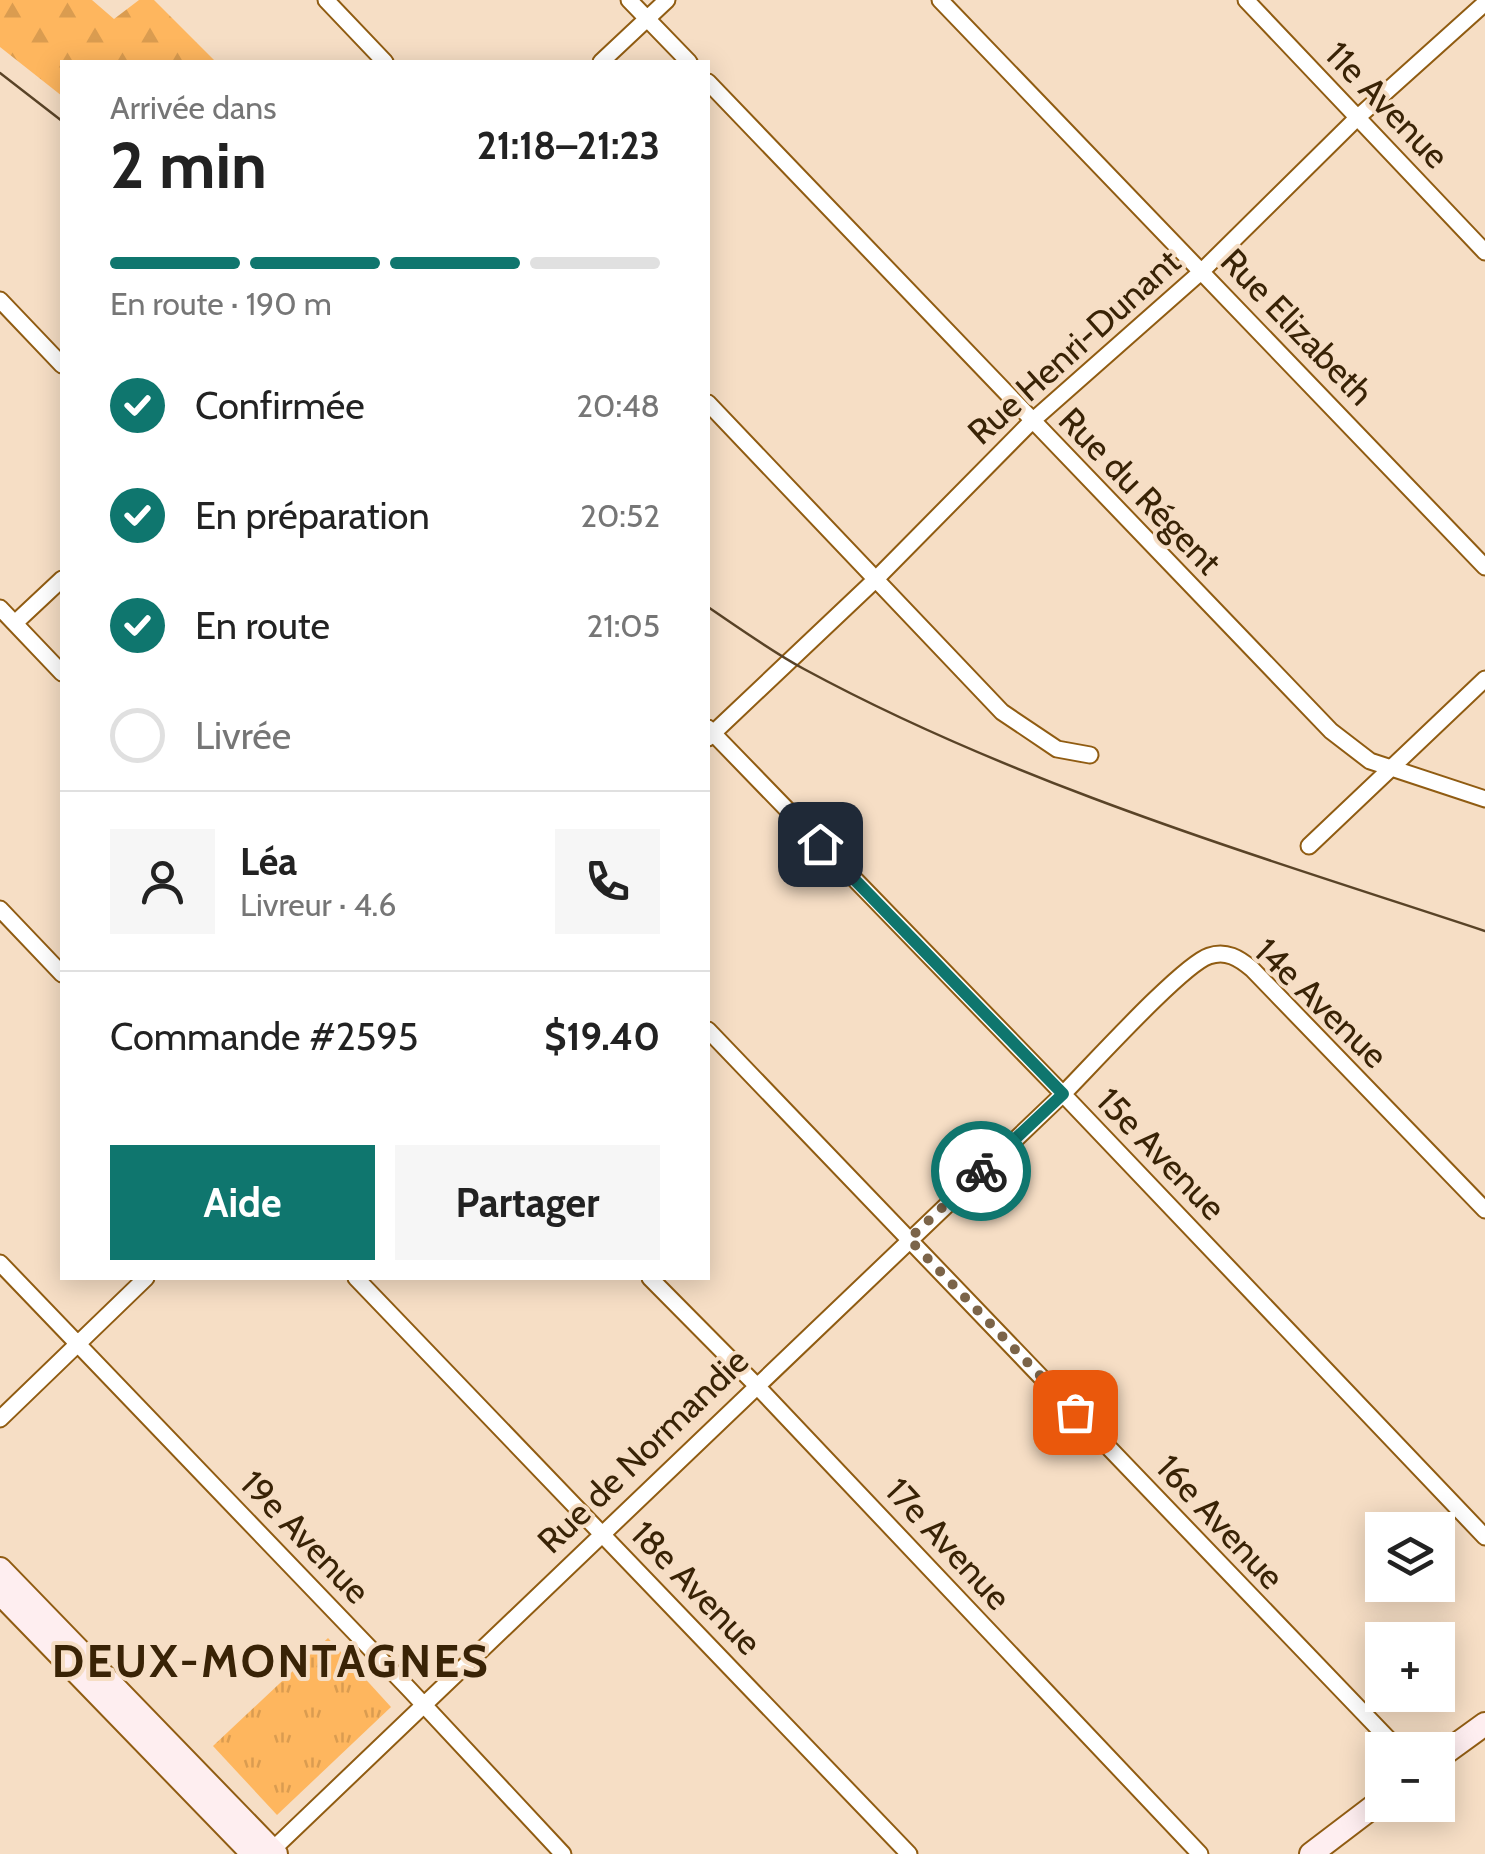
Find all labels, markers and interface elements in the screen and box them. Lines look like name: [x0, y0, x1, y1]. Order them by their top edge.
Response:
street label: 11e Avenue: [1316, 32, 1458, 177]
text: Arrivée dans: [110, 88, 276, 127]
text: 21:18–21:23: [477, 122, 660, 169]
text: 2 min: [110, 125, 267, 204]
street label: Rue Elizabeth: [1212, 239, 1383, 414]
street label: Rue Henri-Dunant: [959, 240, 1189, 453]
text: En route · 190 m: [110, 284, 332, 323]
icon: check: [110, 378, 165, 433]
text: Confirmée: [195, 382, 365, 429]
text: 20:48: [576, 386, 660, 425]
street label: Rue du Régent: [1050, 398, 1231, 583]
icon: check: [110, 488, 165, 543]
text: En préparation: [195, 492, 430, 539]
text: 20:52: [580, 496, 660, 535]
icon: check: [110, 598, 165, 653]
text: En route: [195, 602, 330, 649]
text: 21:05: [586, 606, 660, 645]
text: Livrée: [195, 712, 291, 759]
pin: [778, 802, 863, 887]
icon: home: [793, 817, 848, 872]
button: person: [110, 829, 215, 934]
button: phone: [555, 829, 660, 934]
text: Léa: [240, 838, 297, 885]
text: Livreur · 4.6: [240, 885, 396, 924]
street label: 14e Avenue: [1246, 929, 1397, 1077]
text: Commande #2595: [110, 1013, 418, 1060]
text: $19.40: [544, 1013, 660, 1060]
street label: 15e Avenue: [1088, 1079, 1235, 1229]
courier: [931, 1121, 1031, 1221]
icon: bike: [954, 1144, 1009, 1199]
button: Aide: [110, 1145, 375, 1260]
button: Partager: [395, 1145, 660, 1260]
street label: Rue de Normandie: [528, 1339, 757, 1562]
pin: [1033, 1370, 1118, 1455]
icon: bag: [1048, 1385, 1103, 1440]
street label: 16e Avenue: [1147, 1446, 1293, 1598]
street label: 19e Avenue: [232, 1461, 379, 1612]
street label: 17e Avenue: [877, 1469, 1020, 1618]
street label: 18e Avenue: [622, 1512, 771, 1664]
map controls: [1365, 1512, 1455, 1822]
button: layers: [1365, 1512, 1455, 1602]
button: +: [1365, 1622, 1455, 1712]
district label: DEUX-MONTAGNES: [52, 1634, 490, 1688]
button: −: [1365, 1732, 1455, 1822]

